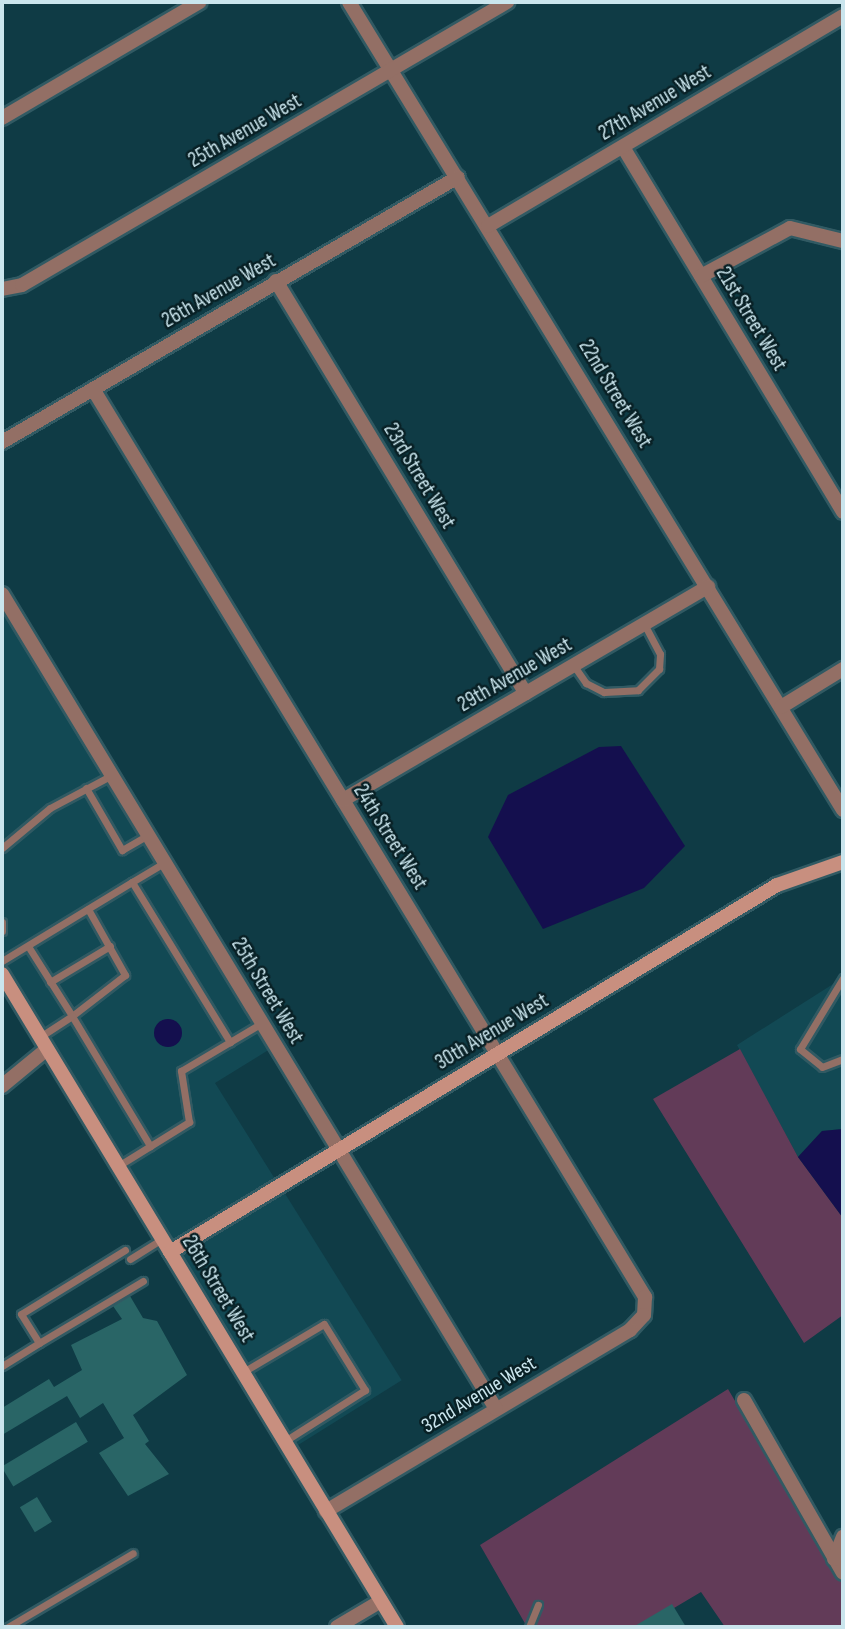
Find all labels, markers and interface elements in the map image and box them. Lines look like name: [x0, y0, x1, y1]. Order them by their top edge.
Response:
street label: 27th Avenue West: [594, 60, 716, 146]
street label: 25th Avenue West: [184, 89, 306, 173]
street label: 26th Avenue West: [158, 248, 280, 334]
street label: 21st Street West: [710, 262, 792, 376]
street label: 22nd Street West: [573, 335, 657, 453]
street label: 23rd Street West: [378, 419, 460, 533]
street label: 29th Avenue West: [454, 632, 576, 718]
street label: 24th Street West: [348, 780, 432, 894]
street label: 25th Street West: [226, 933, 308, 1049]
street label: 30th Avenue West: [431, 988, 553, 1076]
street label: 26th Street West: [176, 1231, 260, 1347]
street label: 32nd Avenue West: [417, 1351, 541, 1439]

